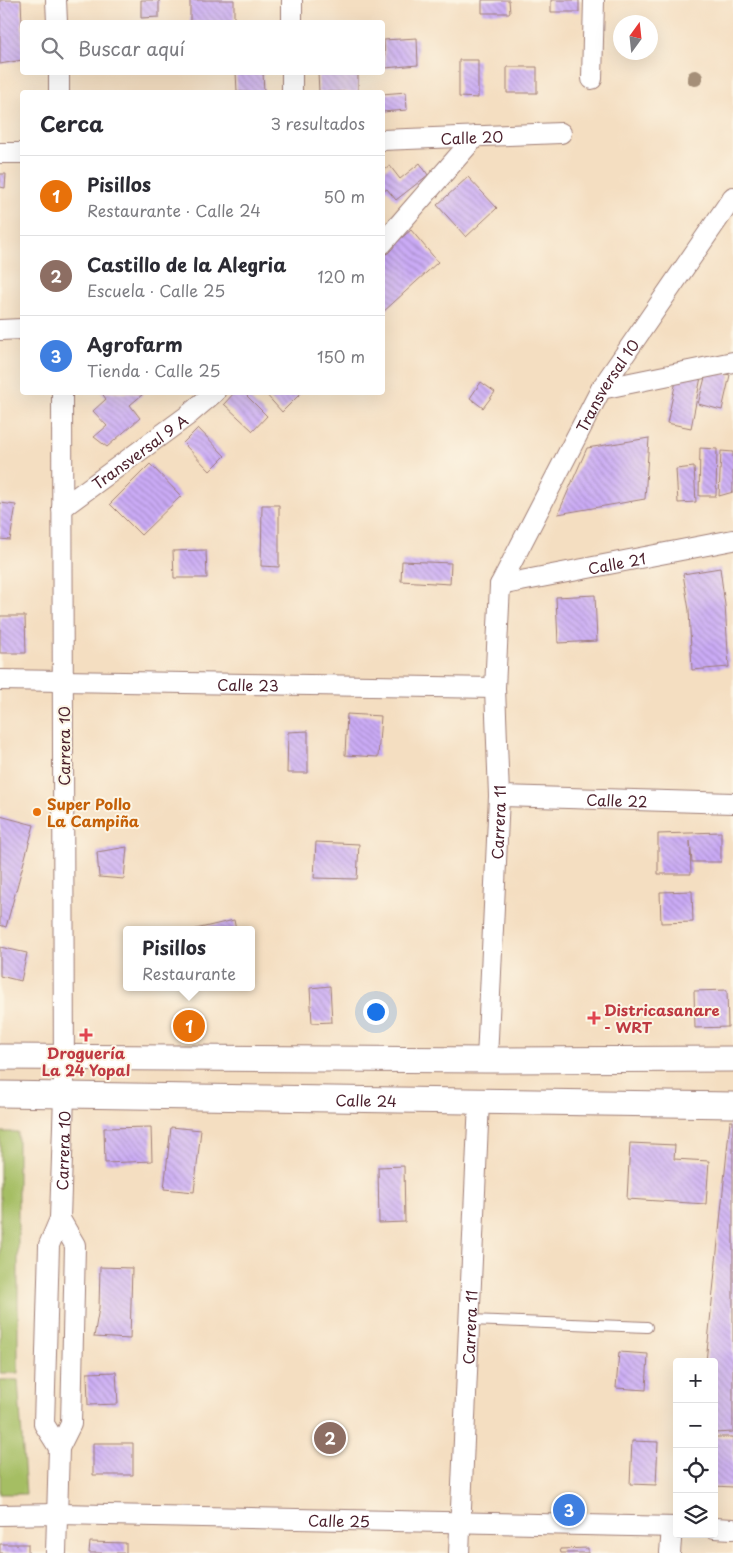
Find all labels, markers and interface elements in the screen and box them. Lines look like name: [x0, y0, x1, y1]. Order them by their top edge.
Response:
north arrow: [613, 15, 658, 60]
search box: [20, 20, 385, 75]
icon: search: [38, 34, 66, 62]
text: Buscar aquí: [78, 34, 185, 62]
text: Cerca: [40, 107, 104, 139]
text: 3 resultados: [270, 111, 365, 135]
street label: Calle 20: [440, 124, 504, 149]
text: Pisillos: [87, 170, 151, 198]
text: 1: [52, 184, 60, 208]
text: 50 m: [324, 184, 365, 208]
text: Restaurante · Calle 24: [87, 198, 261, 222]
text: Castillo de la Alegria: [87, 250, 286, 278]
text: 2: [50, 264, 62, 288]
text: 120 m: [318, 264, 365, 288]
text: Escuela · Calle 25: [87, 278, 225, 302]
text: Agrofarm: [87, 330, 183, 358]
street label: Transversal 10: [569, 334, 644, 436]
text: 3: [51, 344, 61, 368]
text: 150 m: [317, 344, 365, 368]
text: Tienda · Calle 25: [87, 358, 220, 382]
street label: Transversal 9 A: [87, 408, 192, 494]
street label: Calle 21: [586, 546, 648, 579]
street label: Calle 23: [217, 672, 279, 696]
street label: Carrera 10: [52, 706, 75, 786]
street label: Carrera 11: [485, 785, 511, 860]
street label: Calle 22: [586, 787, 648, 812]
place label: Super Pollo La Campiña: [47, 792, 140, 832]
marker: Super Pollo La Campiña: [31, 806, 43, 818]
popup: [123, 926, 255, 991]
text: Pisillos: [142, 933, 206, 961]
text: Restaurante: [142, 961, 236, 985]
place label: Districasanare - WRT: [604, 998, 720, 1038]
your location: [363, 999, 389, 1025]
pin: 1: [173, 1007, 205, 1045]
marker: Districasanare - WRT: [588, 1012, 600, 1024]
marker: Droguería La 24 Yopal: [80, 1029, 92, 1041]
place label: Droguería La 24 Yopal: [42, 1041, 130, 1081]
street label: Calle 24: [335, 1088, 397, 1111]
street label: Carrera 10: [49, 1110, 75, 1191]
street label: Carrera 11: [456, 1289, 482, 1365]
map controls: [673, 1358, 718, 1538]
button: +: [673, 1358, 718, 1403]
button: −: [673, 1403, 718, 1448]
pin: 2: [314, 1419, 346, 1457]
button: locate: [673, 1448, 718, 1493]
pin: 3: [553, 1491, 585, 1529]
button: layers: [673, 1493, 718, 1538]
street label: Calle 25: [308, 1508, 370, 1532]

